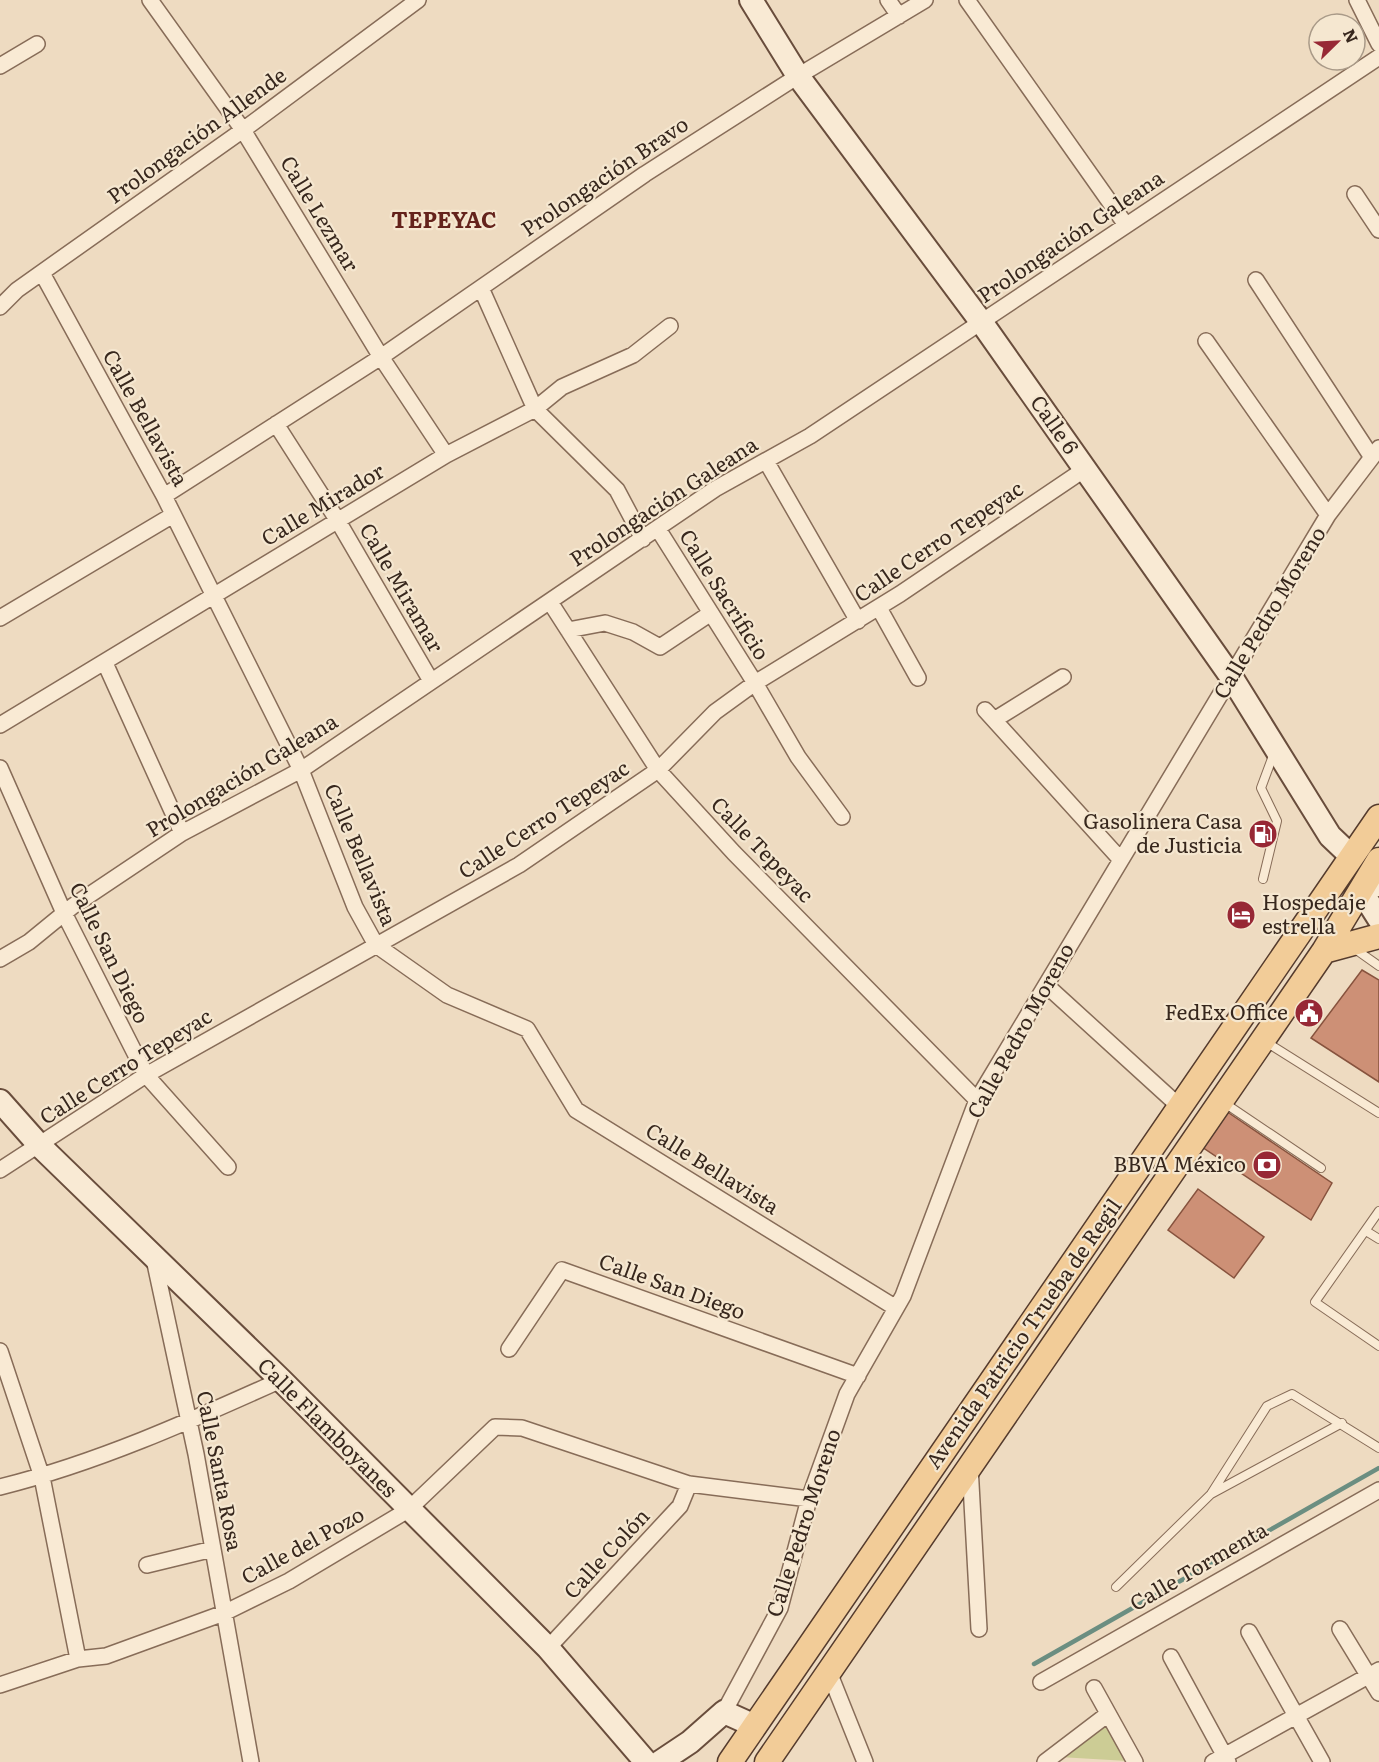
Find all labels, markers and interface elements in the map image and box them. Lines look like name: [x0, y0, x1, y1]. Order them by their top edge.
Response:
north arrow: [1307, 12, 1367, 72]
text: N: [1338, 24, 1365, 47]
street label: Prolongación Allende: [100, 58, 292, 210]
street label: Prolongación Bravo: [514, 107, 694, 243]
street label: Calle Lezmar: [274, 149, 368, 277]
street label: Prolongación Galeana: [970, 161, 1169, 309]
district label: TEPEYAC: [391, 202, 497, 235]
street label: Calle Bellavista: [97, 343, 198, 491]
street label: Calle 6: [1024, 388, 1088, 460]
street label: Prolongación Galeana: [562, 427, 763, 572]
street label: Calle Mirador: [254, 454, 389, 552]
street label: Calle Cerro Tepeyac: [847, 472, 1028, 608]
street label: Calle Miramar: [353, 516, 453, 657]
street label: Calle Pedro Moreno: [1204, 520, 1332, 704]
street label: Calle Sacrificio: [674, 522, 779, 665]
street label: Prolongación Galeana: [139, 704, 343, 843]
street label: Calle Cerro Tepeyac: [451, 751, 634, 885]
street label: Calle Bellavista: [318, 778, 407, 931]
street label: Calle Tepeyac: [705, 788, 822, 908]
place label: Gasolinera Casa de Justicia: [1083, 804, 1243, 859]
fuel station icon: Gasolinera Casa de Justicia: [1247, 818, 1279, 850]
street label: Calle San Diego: [64, 876, 159, 1028]
place label: Hospedaje estrella: [1262, 885, 1366, 940]
hotel icon: Hospedaje estrella: [1225, 899, 1257, 931]
street label: Calle Pedro Moreno: [958, 936, 1080, 1123]
place label: FedEx Office: [1165, 995, 1288, 1026]
public building icon: FedEx Office: [1293, 997, 1325, 1029]
street label: Calle Cerro Tepeyac: [33, 999, 217, 1130]
street label: Calle Bellavista: [641, 1113, 787, 1221]
place label: BBVA México: [1113, 1147, 1246, 1178]
bank icon: BBVA México: [1251, 1149, 1283, 1181]
street label: Avenida Patricio Trueba de Regil: [917, 1191, 1127, 1474]
street label: Calle San Diego: [595, 1244, 750, 1326]
street label: Calle Flamboyanes: [252, 1349, 406, 1503]
street label: Calle Santa Rosa: [191, 1388, 252, 1554]
street label: Calle Pedro Moreno: [757, 1424, 847, 1620]
street label: Calle del Pozo: [235, 1497, 369, 1590]
street label: Calle Colón: [555, 1500, 656, 1605]
street label: Calle Tormenta: [1123, 1512, 1273, 1617]

